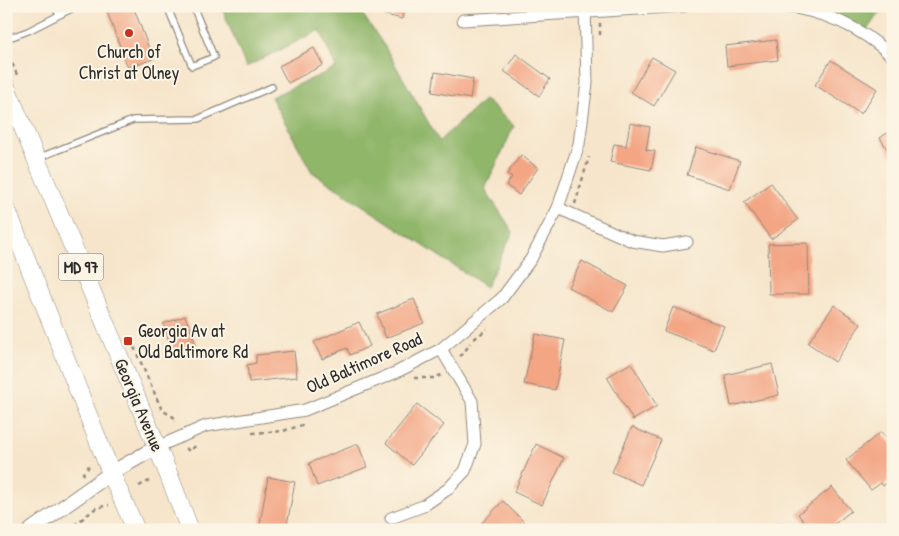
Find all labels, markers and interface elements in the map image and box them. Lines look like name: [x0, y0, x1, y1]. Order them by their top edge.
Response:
marker: Church of Christ at Olney: [123, 27, 135, 39]
place label: Church of Christ at Olney: [79, 39, 180, 85]
road number: MD 97: [58, 253, 104, 280]
place label: Georgia Av at Old Baltimore Rd: [138, 318, 248, 364]
street label: Old Baltimore Road: [302, 326, 426, 399]
marker: Georgia Av at Old Baltimore Rd: [122, 335, 134, 347]
street label: Georgia Avenue: [109, 354, 170, 455]

